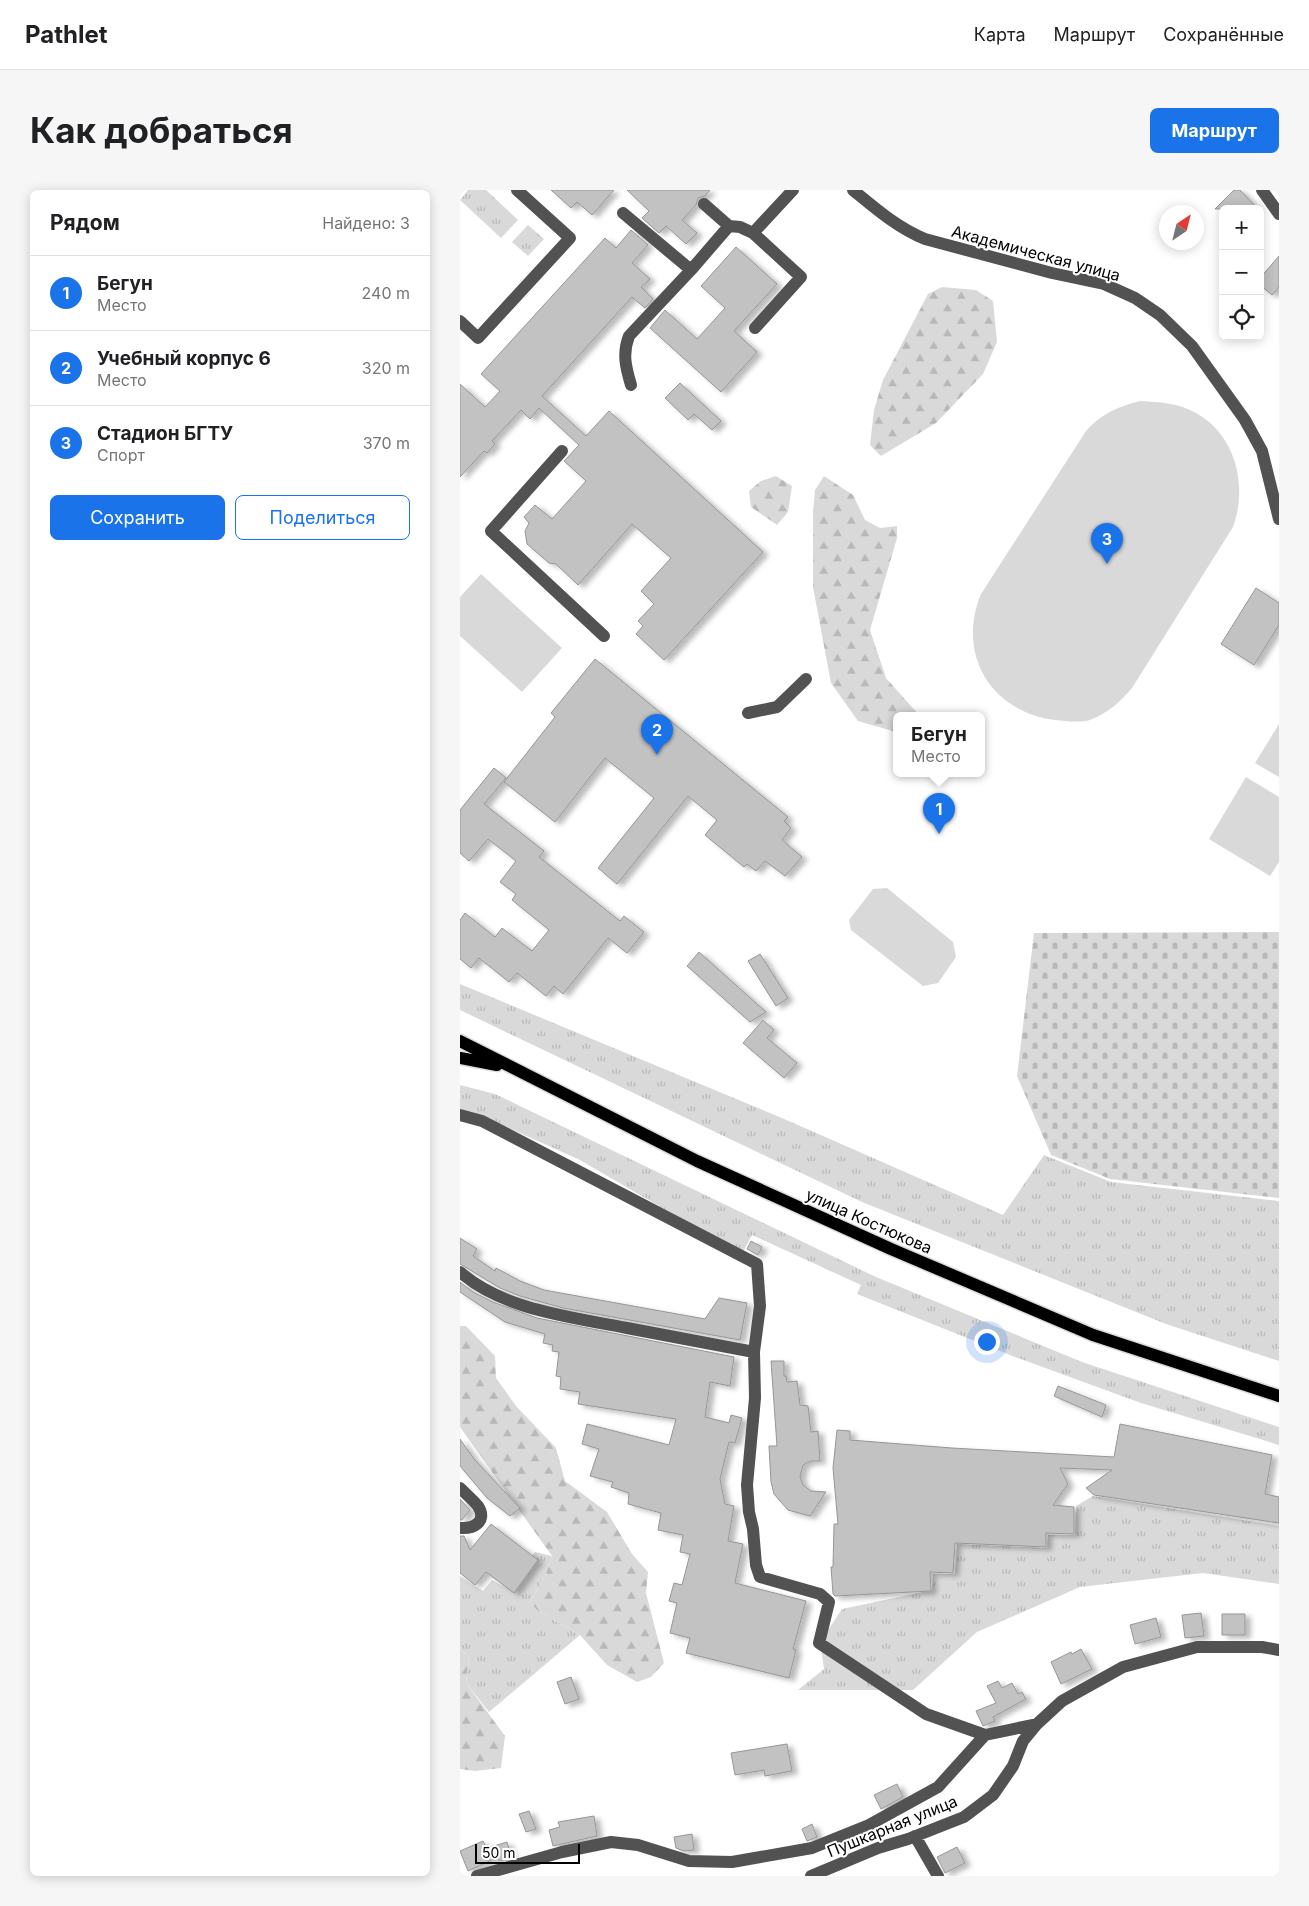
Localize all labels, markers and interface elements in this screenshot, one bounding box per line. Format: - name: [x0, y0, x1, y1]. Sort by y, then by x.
- text: Pathlet: [25, 20, 108, 49]
- text: Карта: [974, 24, 1026, 45]
- text: Маршрут: [1054, 24, 1135, 45]
- text: Сохранённые: [1163, 24, 1284, 45]
- button: Маршрут: [1150, 108, 1279, 153]
- text: Как добраться: [30, 109, 293, 151]
- north arrow: [1159, 205, 1204, 250]
- map controls: [1219, 205, 1264, 340]
- button: +: [1219, 205, 1264, 250]
- text: Рядом: [50, 210, 120, 235]
- text: Найдено: 3: [322, 213, 410, 233]
- street label: Академическая улица: [949, 221, 1123, 285]
- button: −: [1219, 250, 1264, 295]
- text: Бегун: [97, 272, 153, 295]
- text: 1: [63, 283, 69, 303]
- text: 240 m: [362, 283, 410, 303]
- text: Место: [97, 295, 147, 315]
- button: locate: [1219, 295, 1264, 340]
- text: Учебный корпус 6: [97, 347, 271, 370]
- text: 2: [61, 358, 71, 378]
- text: 320 m: [362, 358, 410, 378]
- text: Место: [97, 370, 147, 390]
- text: Стадион БГТУ: [97, 422, 233, 445]
- text: 3: [61, 433, 71, 453]
- text: 370 m: [363, 433, 410, 453]
- text: Спорт: [97, 445, 145, 465]
- button: Сохранить: [50, 495, 225, 540]
- button: Поделиться: [235, 495, 410, 540]
- pin: 3: [1091, 523, 1123, 564]
- popup: [893, 712, 985, 777]
- pin: 2: [641, 714, 673, 755]
- text: Бегун: [911, 723, 967, 746]
- text: Место: [911, 746, 961, 766]
- pin: 1: [923, 793, 955, 834]
- street label: улица Костюкова: [803, 1184, 935, 1258]
- your location: [974, 1329, 1000, 1355]
- street label: Пушкарная улица: [824, 1791, 960, 1861]
- scale bar: [475, 1841, 580, 1864]
- text: 50 m: [482, 1844, 516, 1861]

